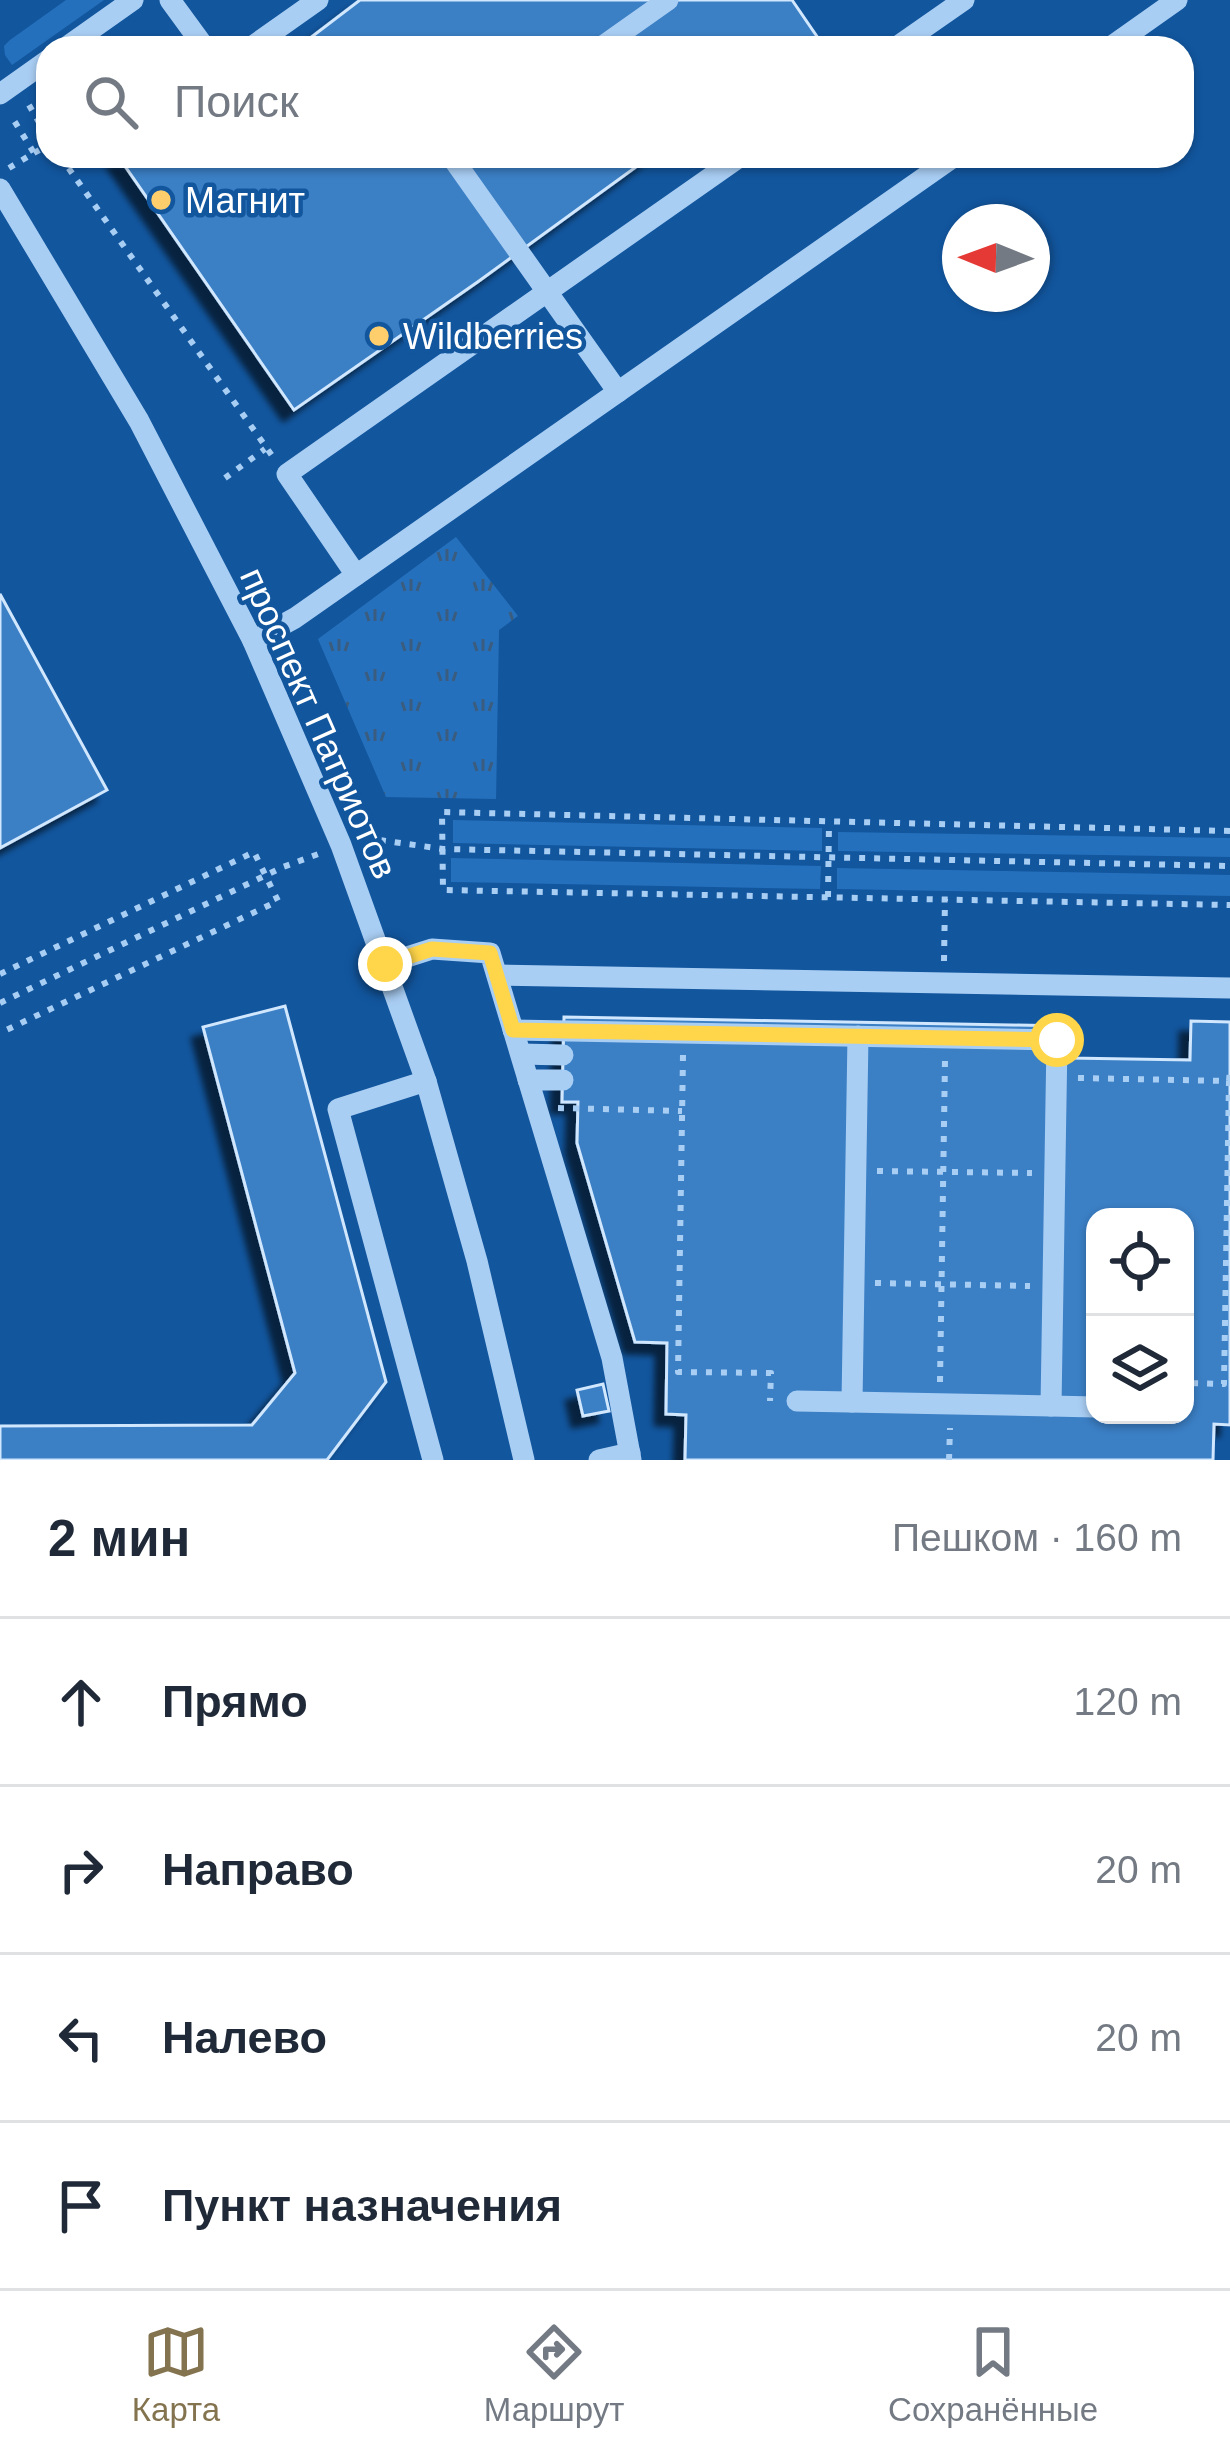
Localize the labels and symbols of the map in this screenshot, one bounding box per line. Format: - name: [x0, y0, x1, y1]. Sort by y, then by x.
- place label: Магнит: [185, 180, 305, 221]
- marker: Магнит: [148, 187, 174, 213]
- north arrow: [942, 204, 1050, 312]
- place label: Wildberries: [403, 316, 583, 357]
- marker: Wildberries: [366, 323, 392, 349]
- street label: проспект Патриотов: [232, 561, 406, 885]
- route end: [358, 937, 412, 991]
- route start: [1030, 1013, 1084, 1067]

